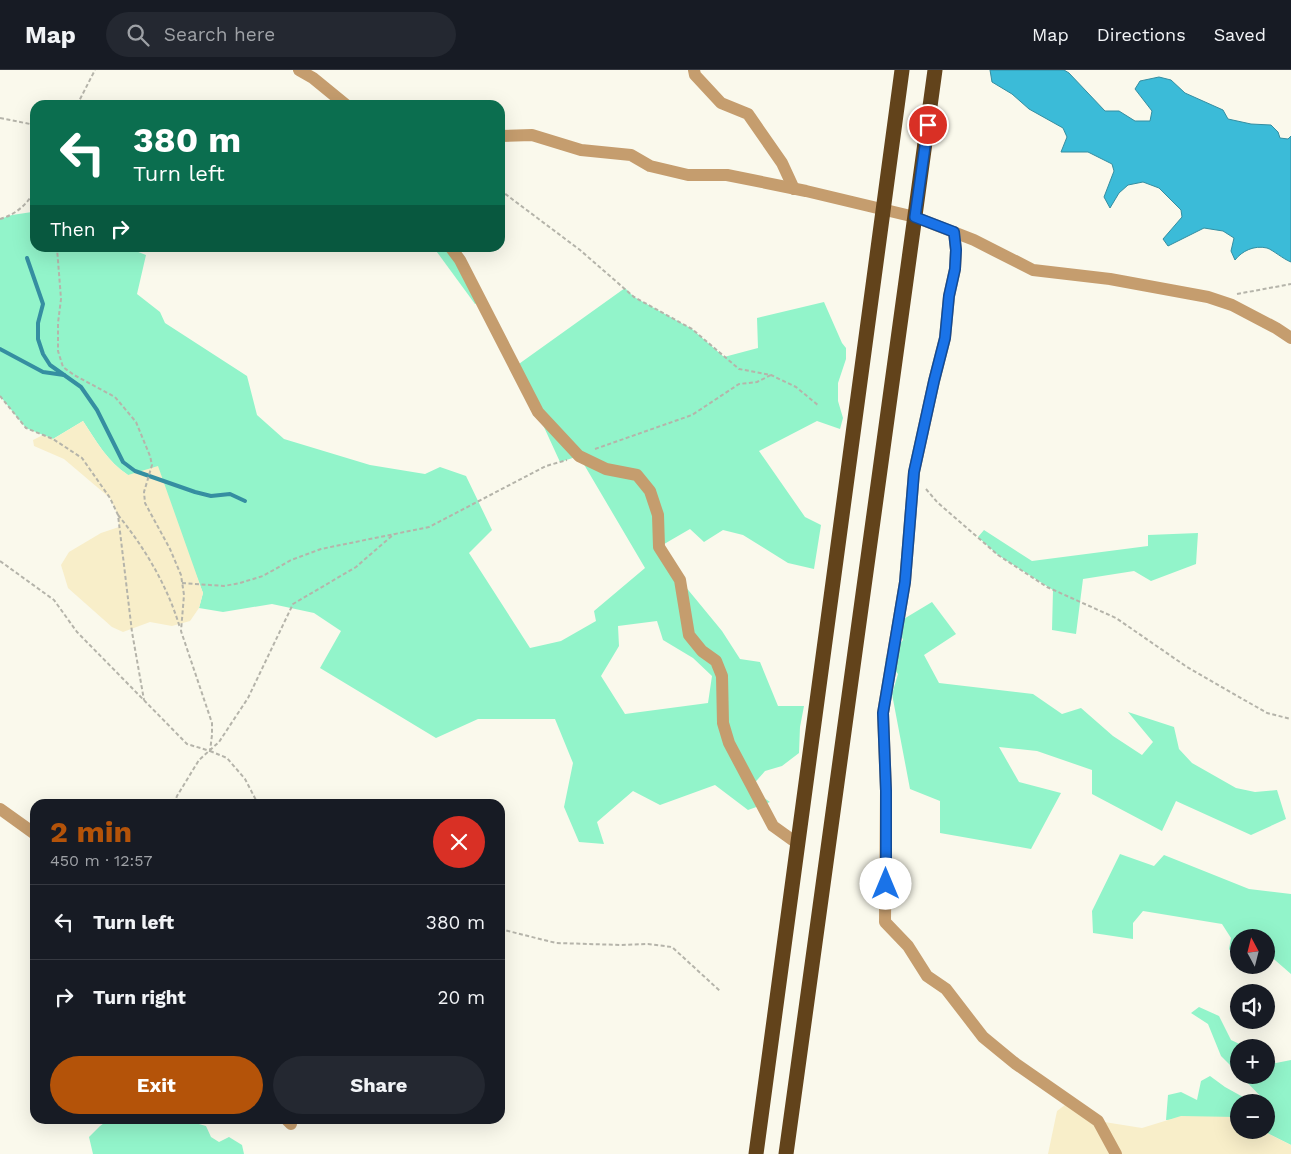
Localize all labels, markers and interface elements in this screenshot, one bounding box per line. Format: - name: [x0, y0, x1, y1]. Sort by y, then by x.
- search box: [106, 12, 456, 57]
- text: Map: [25, 21, 76, 49]
- icon: search: [124, 21, 152, 49]
- text: Search here: [164, 23, 275, 46]
- text: Map: [1032, 24, 1069, 45]
- text: Directions: [1097, 24, 1186, 45]
- text: Saved: [1214, 24, 1266, 45]
- pin: [907, 104, 949, 146]
- icon: arrive: [914, 111, 942, 139]
- text: 380 m: [133, 119, 241, 161]
- icon: left: [50, 120, 115, 185]
- text: Turn left: [133, 161, 225, 186]
- icon: right: [106, 215, 134, 243]
- text: Then: [50, 218, 96, 241]
- text: 2 min: [50, 814, 132, 849]
- button: close: [433, 816, 485, 868]
- text: 450 m · 12:57: [50, 851, 153, 870]
- position arrow: [859, 857, 911, 909]
- icon: left: [50, 908, 78, 936]
- text: Turn left: [93, 911, 174, 934]
- text: 380 m: [426, 911, 485, 934]
- north arrow: [1230, 929, 1275, 974]
- map controls: [1230, 929, 1275, 1139]
- icon: right: [50, 983, 78, 1011]
- button: sound: [1230, 984, 1275, 1029]
- text: Turn right: [93, 986, 186, 1009]
- text: 20 m: [438, 986, 485, 1009]
- button: +: [1230, 1039, 1275, 1084]
- button: Exit: [50, 1056, 263, 1114]
- button: Share: [273, 1056, 485, 1114]
- button: −: [1230, 1094, 1275, 1139]

